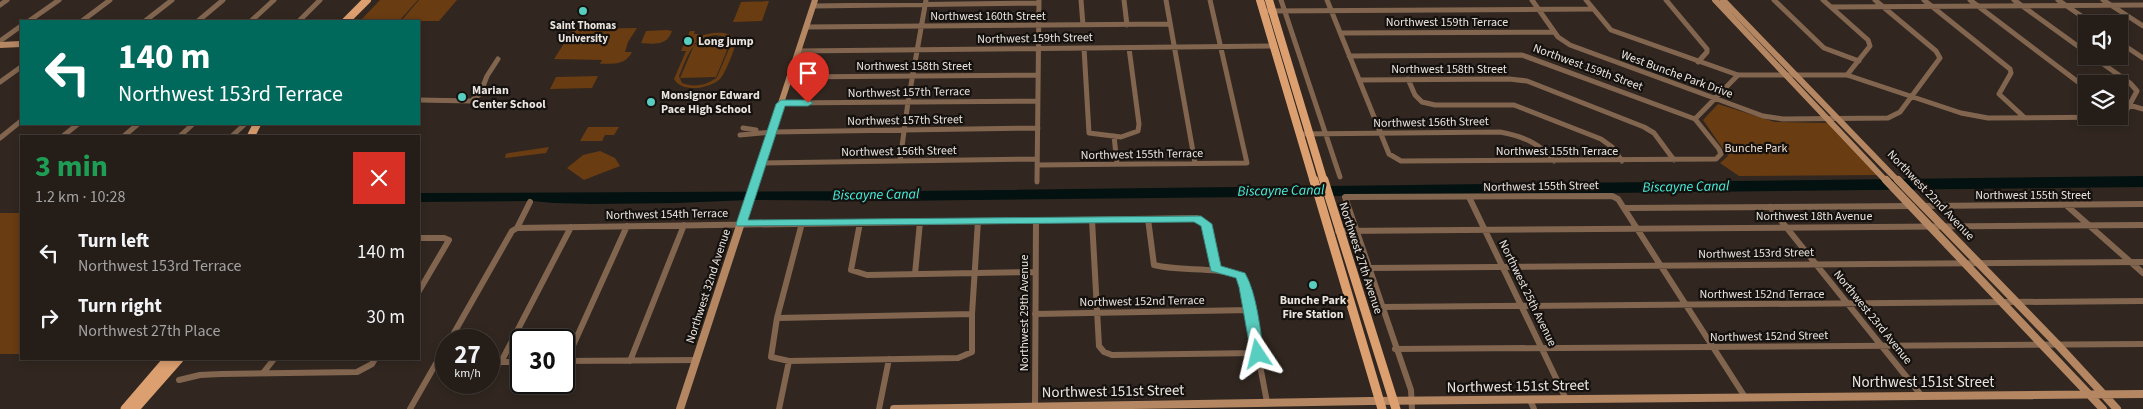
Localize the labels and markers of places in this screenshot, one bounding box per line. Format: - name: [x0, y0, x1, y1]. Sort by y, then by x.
- marker: Saint Thomas University: [577, 5, 589, 17]
- place label: Saint Thomas University: [550, 18, 616, 46]
- place label: Long jump: [698, 33, 754, 50]
- marker: Long jump: [682, 35, 694, 47]
- pin: [787, 52, 829, 103]
- place label: Marian Center School: [472, 82, 546, 113]
- place label: Monsignor Edward Pace High School: [661, 87, 760, 118]
- marker: Marian Center School: [456, 91, 468, 103]
- marker: Monsignor Edward Pace High School: [645, 96, 657, 108]
- marker: Bunche Park Fire Station: [1307, 279, 1319, 291]
- place label: Bunche Park Fire Station: [1280, 292, 1347, 323]

